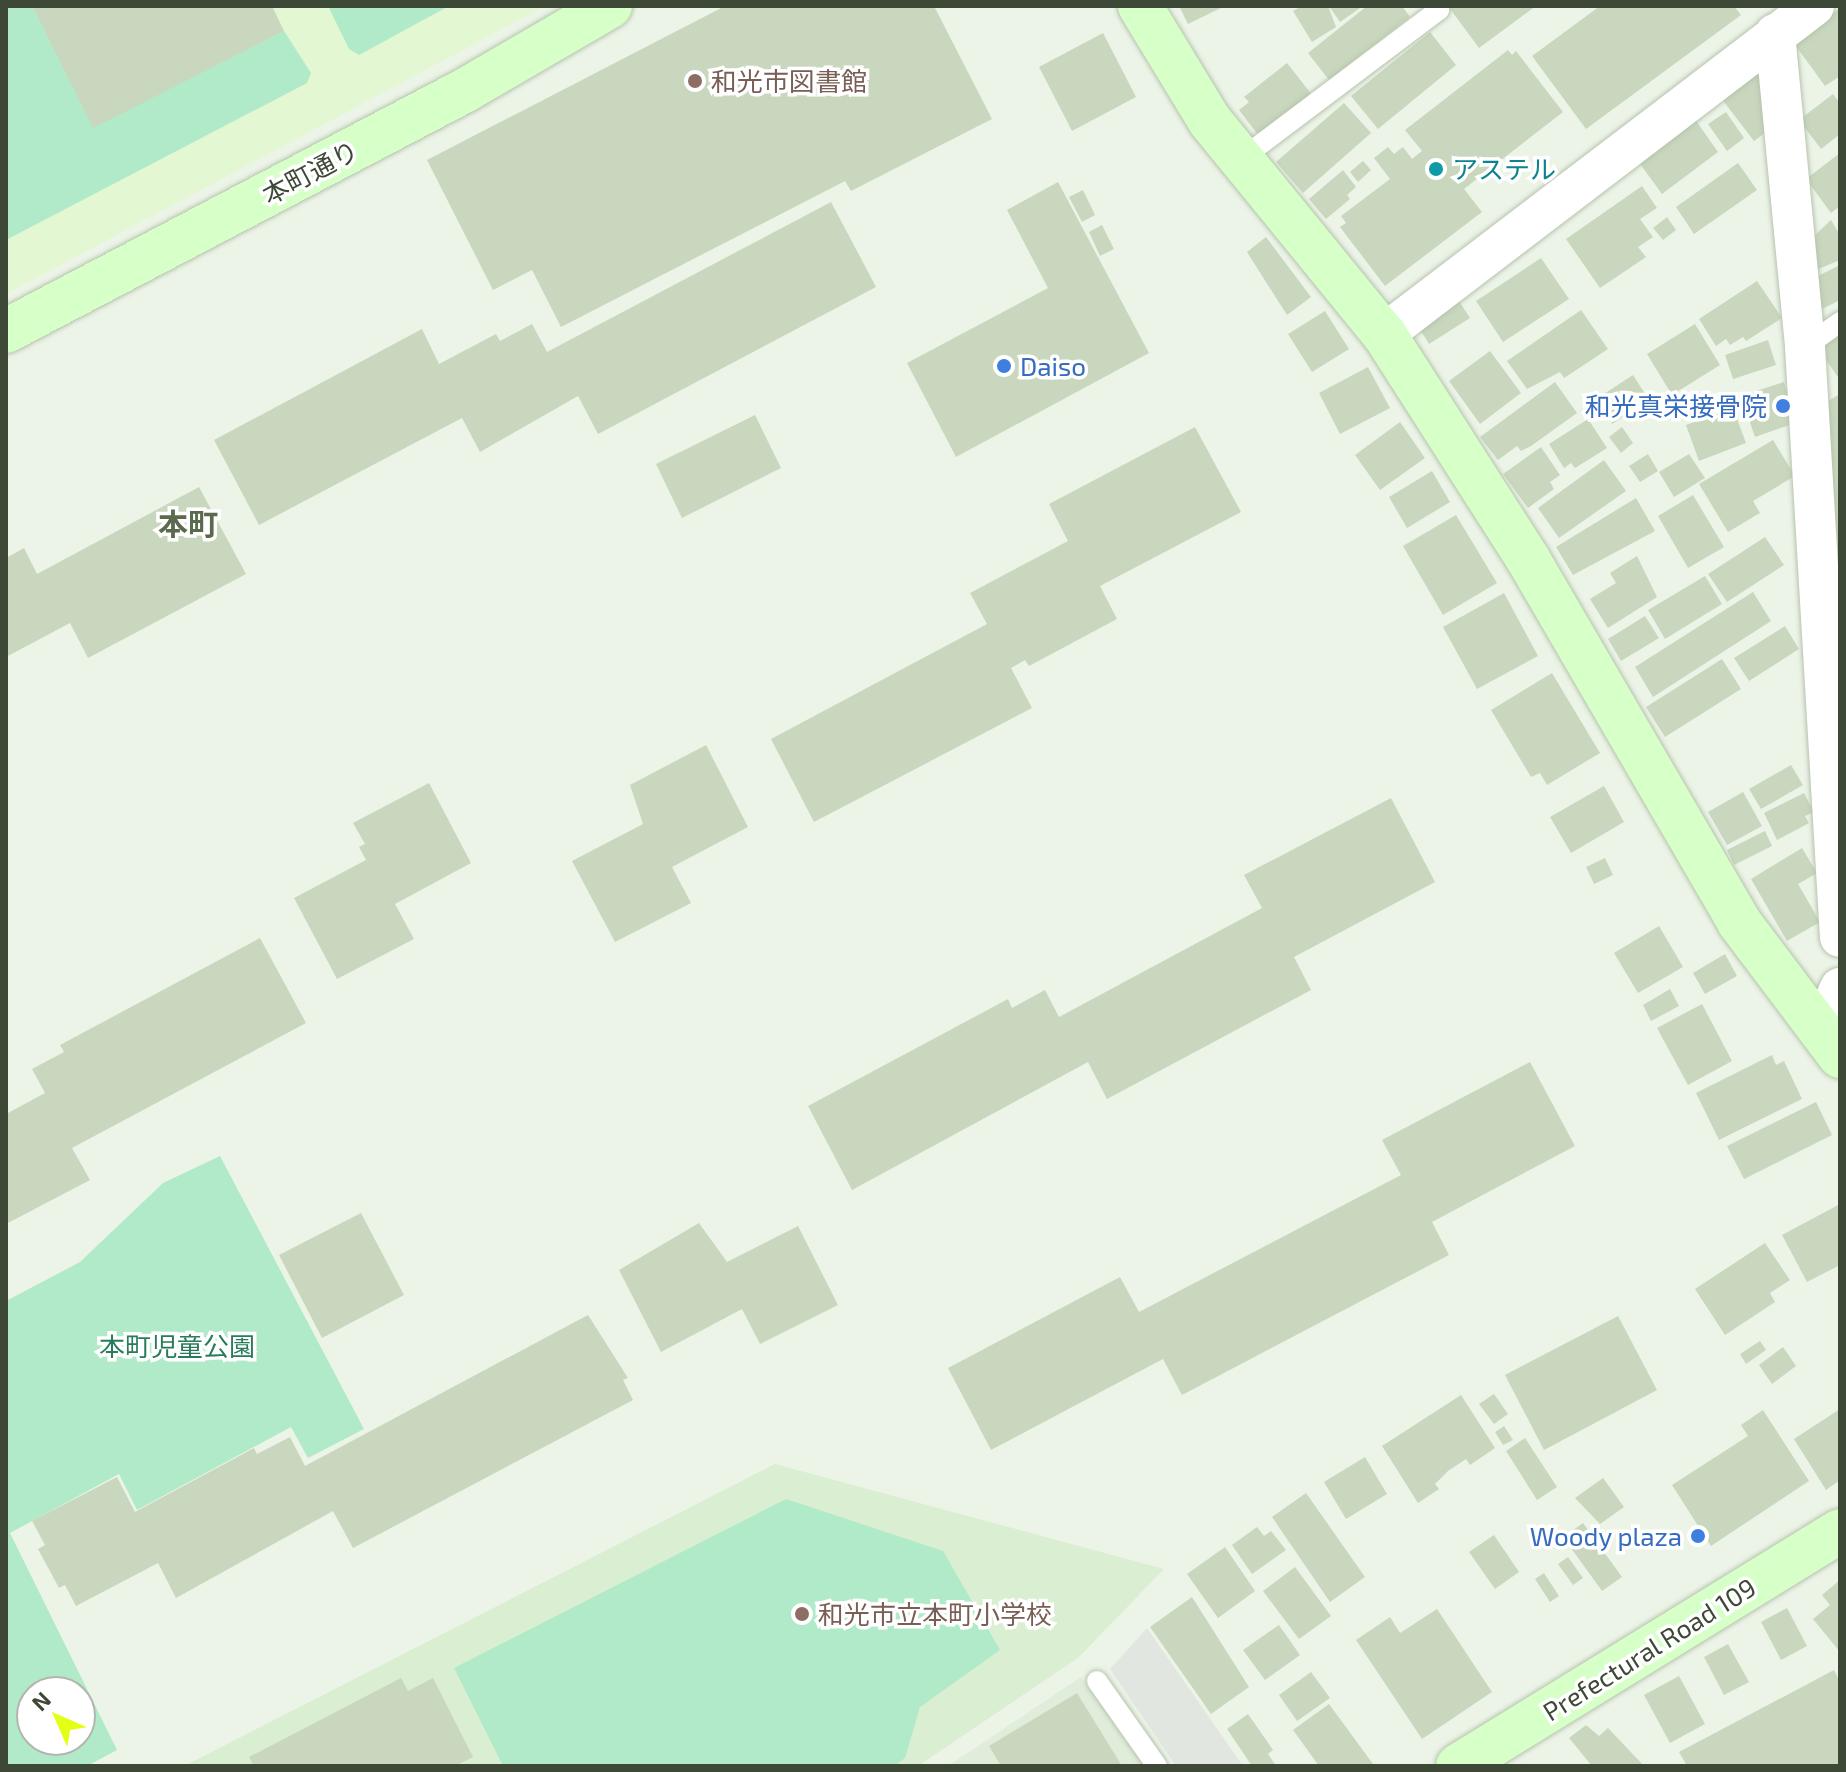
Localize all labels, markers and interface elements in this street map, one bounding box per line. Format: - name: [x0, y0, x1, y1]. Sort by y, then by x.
- place label: 和光市図書館: [711, 65, 867, 97]
- marker: 和光市図書館: [686, 72, 704, 90]
- street label: 本町通り: [257, 134, 363, 210]
- place label: アステル: [1452, 153, 1556, 185]
- marker: アステル: [1427, 160, 1445, 178]
- place label: Daiso: [1020, 350, 1086, 382]
- marker: Daiso: [995, 357, 1013, 375]
- place label: 和光真栄接骨院: [1585, 390, 1767, 422]
- marker: 和光真栄接骨院: [1774, 397, 1792, 415]
- district label: 本町: [158, 505, 218, 541]
- park label: 本町児童公園: [99, 1330, 255, 1362]
- place label: Woody plaza: [1529, 1520, 1682, 1552]
- marker: Woody plaza: [1689, 1527, 1707, 1545]
- street label: Prefectural Road 109: [1537, 1571, 1761, 1727]
- place label: 和光市立本町小学校: [818, 1598, 1052, 1630]
- marker: 和光市立本町小学校: [793, 1605, 811, 1623]
- north arrow: [16, 1676, 96, 1756]
- text: N: [26, 1686, 55, 1715]

